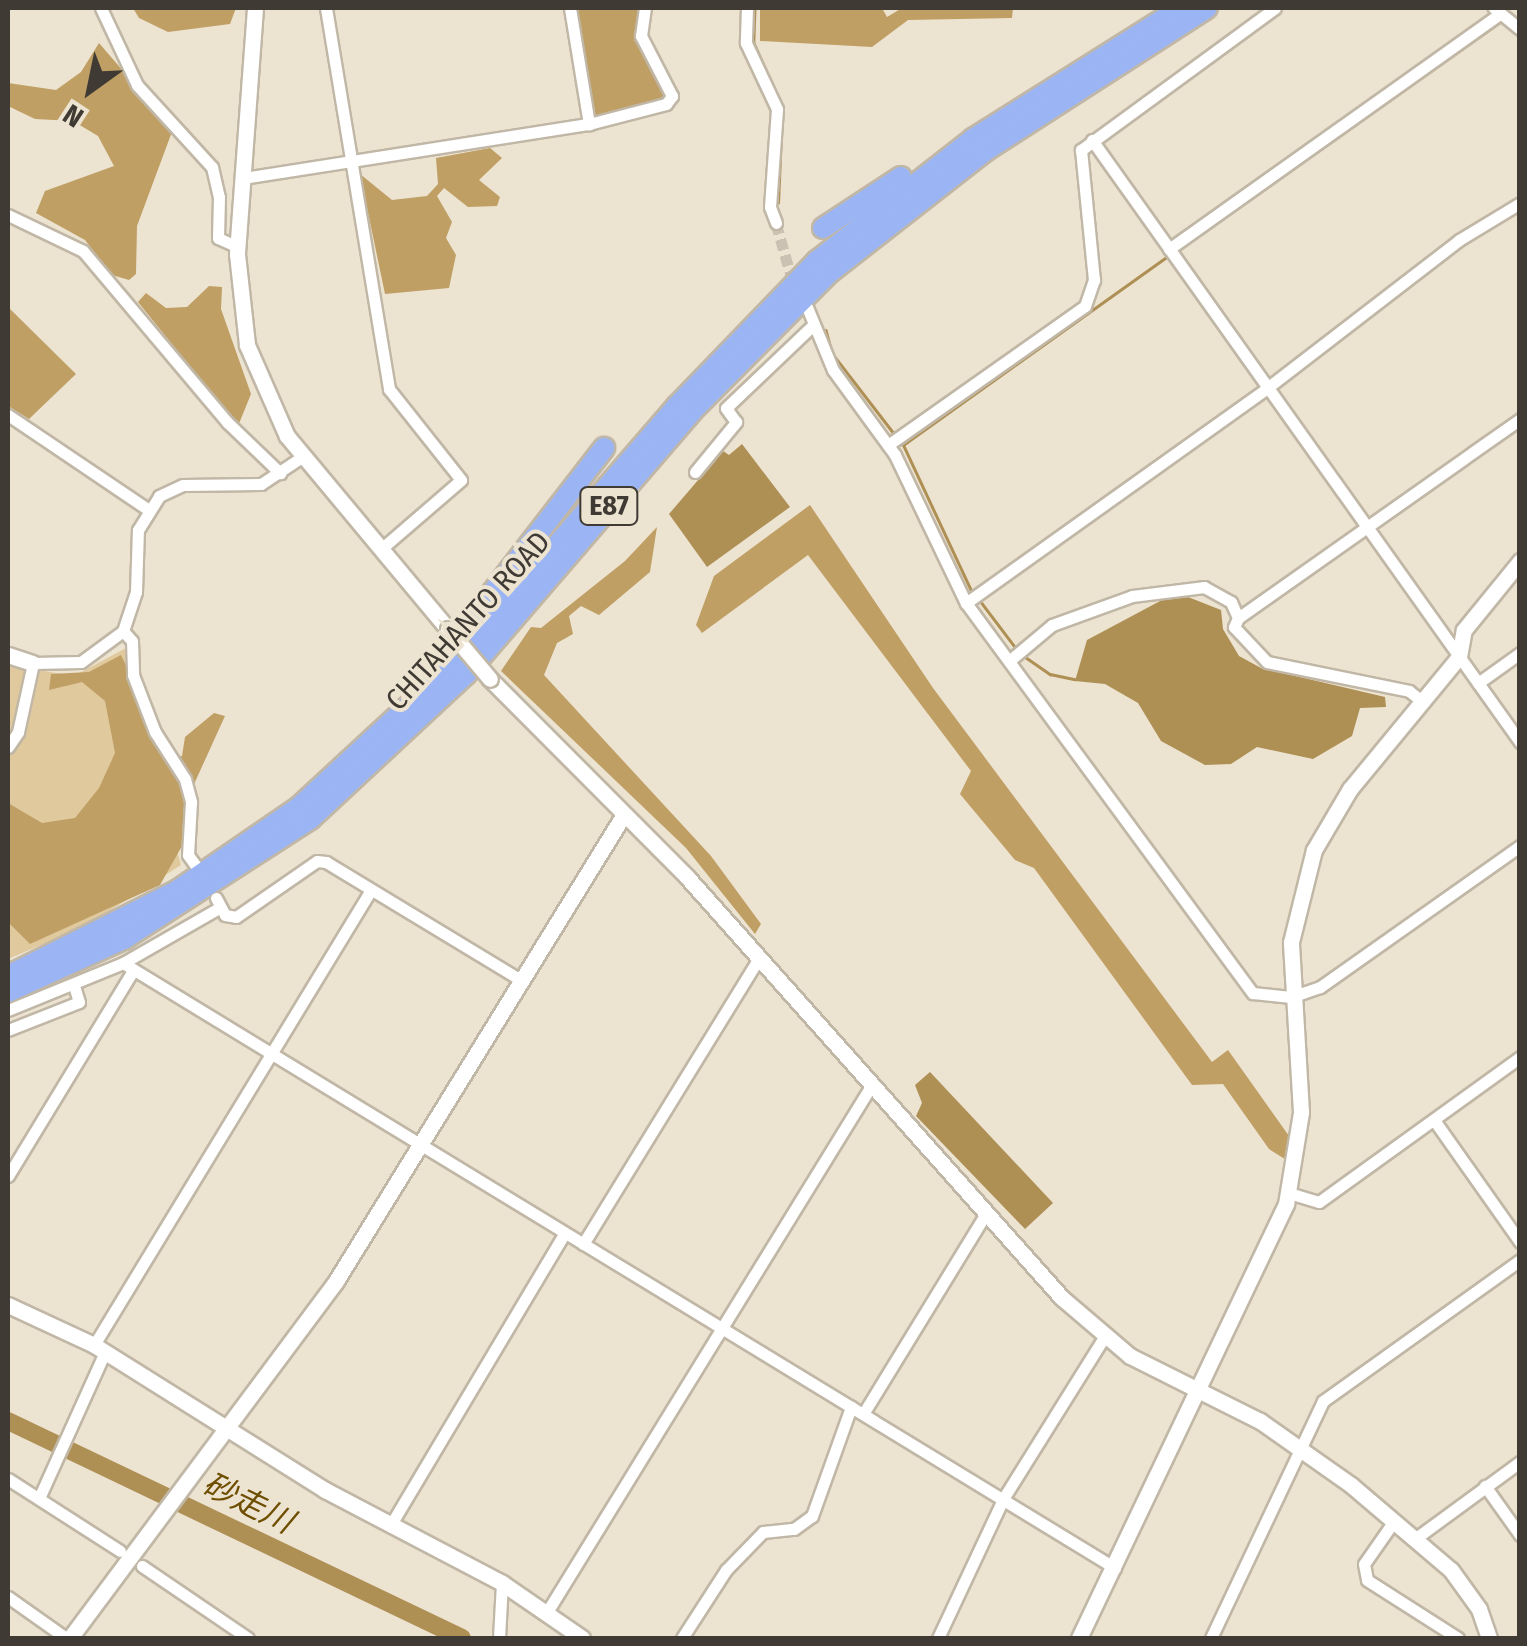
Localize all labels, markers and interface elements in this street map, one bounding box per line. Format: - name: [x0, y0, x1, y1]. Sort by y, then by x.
- north arrow: [40, 40, 140, 140]
- text: N: [57, 97, 89, 134]
- road number: E87: [579, 483, 639, 529]
- street label: CHITAHANTO ROAD: [378, 524, 558, 718]
- water label: 砂走川: [196, 1465, 300, 1541]

